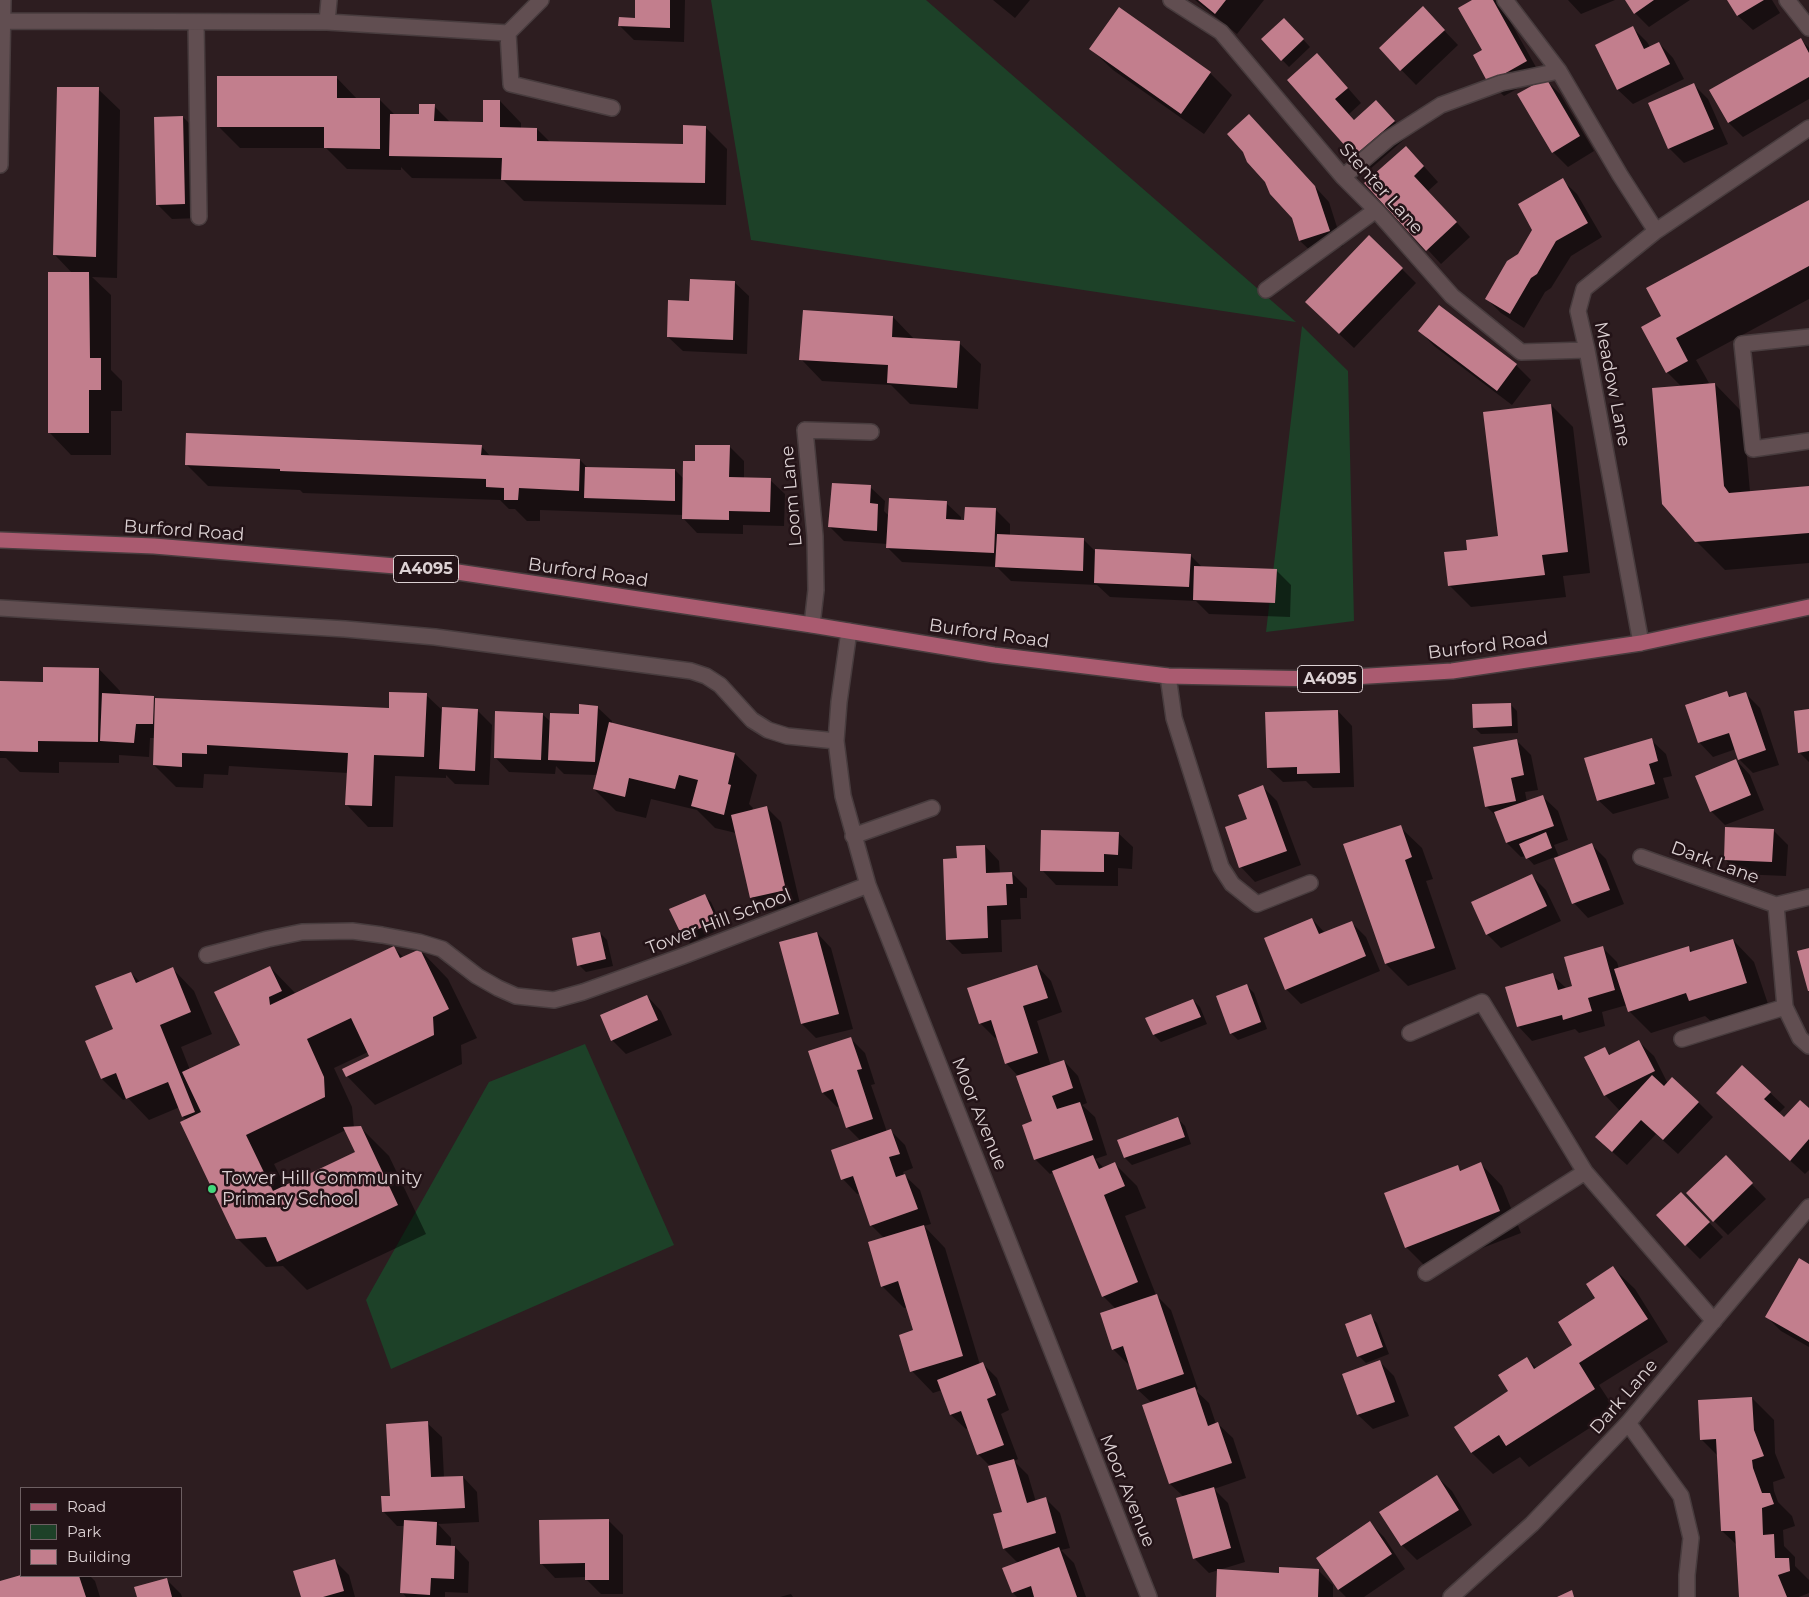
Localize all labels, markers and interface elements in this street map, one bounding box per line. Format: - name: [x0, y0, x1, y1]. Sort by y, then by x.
- street label: Stenter Lane: [1334, 139, 1428, 239]
- street label: Meadow Lane: [1589, 320, 1635, 448]
- street label: Loom Lane: [777, 445, 807, 547]
- street label: Burford Road: [123, 516, 245, 546]
- street label: Burford Road: [527, 554, 649, 592]
- road number: A4095: [394, 556, 458, 582]
- street label: Burford Road: [928, 615, 1050, 653]
- street label: Burford Road: [1427, 628, 1549, 664]
- road number: A4095: [1298, 666, 1362, 692]
- street label: Dark Lane: [1668, 837, 1762, 889]
- street label: Tower Hill School: [644, 884, 794, 960]
- street label: Moor Avenue: [947, 1054, 1011, 1174]
- place label: Tower Hill Community Primary School: [222, 1168, 422, 1210]
- marker: Tower Hill Community Primary School: [206, 1183, 218, 1195]
- street label: Dark Lane: [1586, 1355, 1662, 1439]
- street label: Moor Avenue: [1095, 1431, 1159, 1551]
- legend: [20, 1487, 182, 1577]
- text: Road: [67, 1497, 106, 1516]
- text: Park: [67, 1522, 101, 1541]
- text: Building: [67, 1547, 131, 1566]

